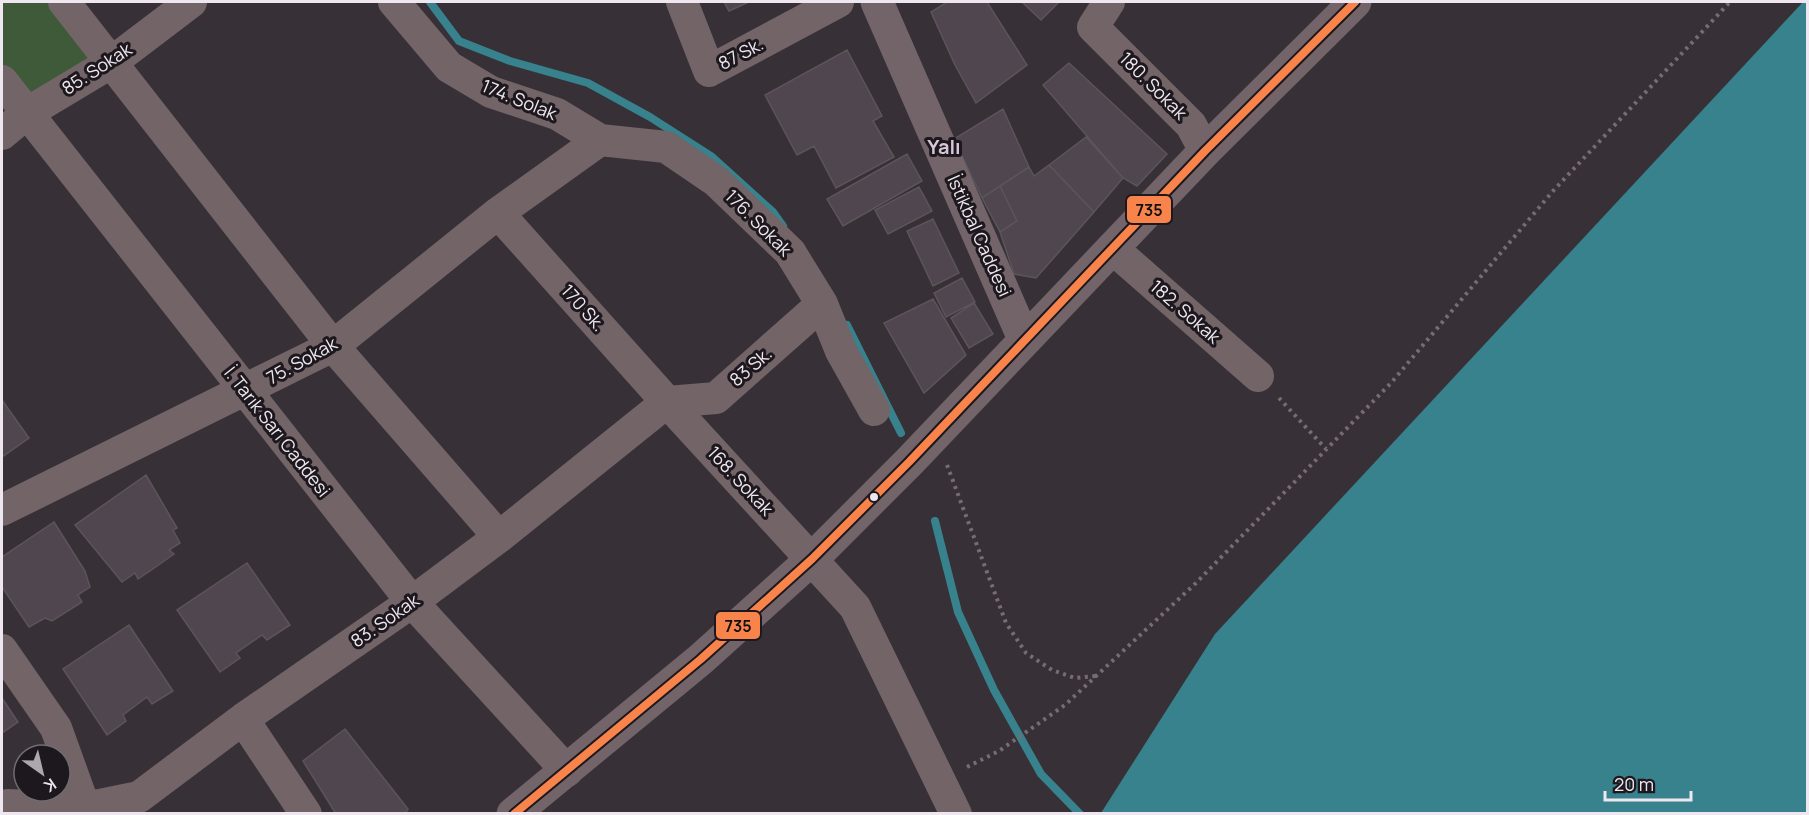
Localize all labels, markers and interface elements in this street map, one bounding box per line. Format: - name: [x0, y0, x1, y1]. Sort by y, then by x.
- street label: 87 Sk.: [714, 31, 767, 75]
- street label: 85. Sokak: [57, 36, 137, 100]
- street label: 180. Sokak: [1115, 46, 1193, 125]
- street label: 174. Solak: [478, 73, 561, 125]
- district label: Yalı: [927, 133, 961, 160]
- street label: İstikbal Caddesi: [942, 171, 1017, 300]
- street label: 176. Sokak: [720, 184, 798, 262]
- line badge: 735: [1126, 195, 1172, 224]
- text: 735: [1135, 199, 1163, 221]
- street label: 182. Sokak: [1146, 274, 1227, 349]
- street label: 170 Sk.: [556, 279, 611, 336]
- street label: 75. Sokak: [262, 330, 342, 389]
- street label: 83 Sk.: [724, 341, 777, 391]
- street label: İ. Tarık Sarı Caddesi: [219, 361, 336, 501]
- street label: 168. Sokak: [702, 441, 780, 521]
- unlabelled marker: [868, 491, 880, 503]
- street label: 83. Sokak: [346, 587, 424, 652]
- line badge: 735: [715, 611, 761, 640]
- text: 735: [724, 615, 752, 637]
- north arrow: [12, 743, 72, 803]
- scale bar: [1605, 764, 1690, 802]
- text: 20 m: [1614, 772, 1654, 796]
- text: K: [39, 773, 61, 798]

